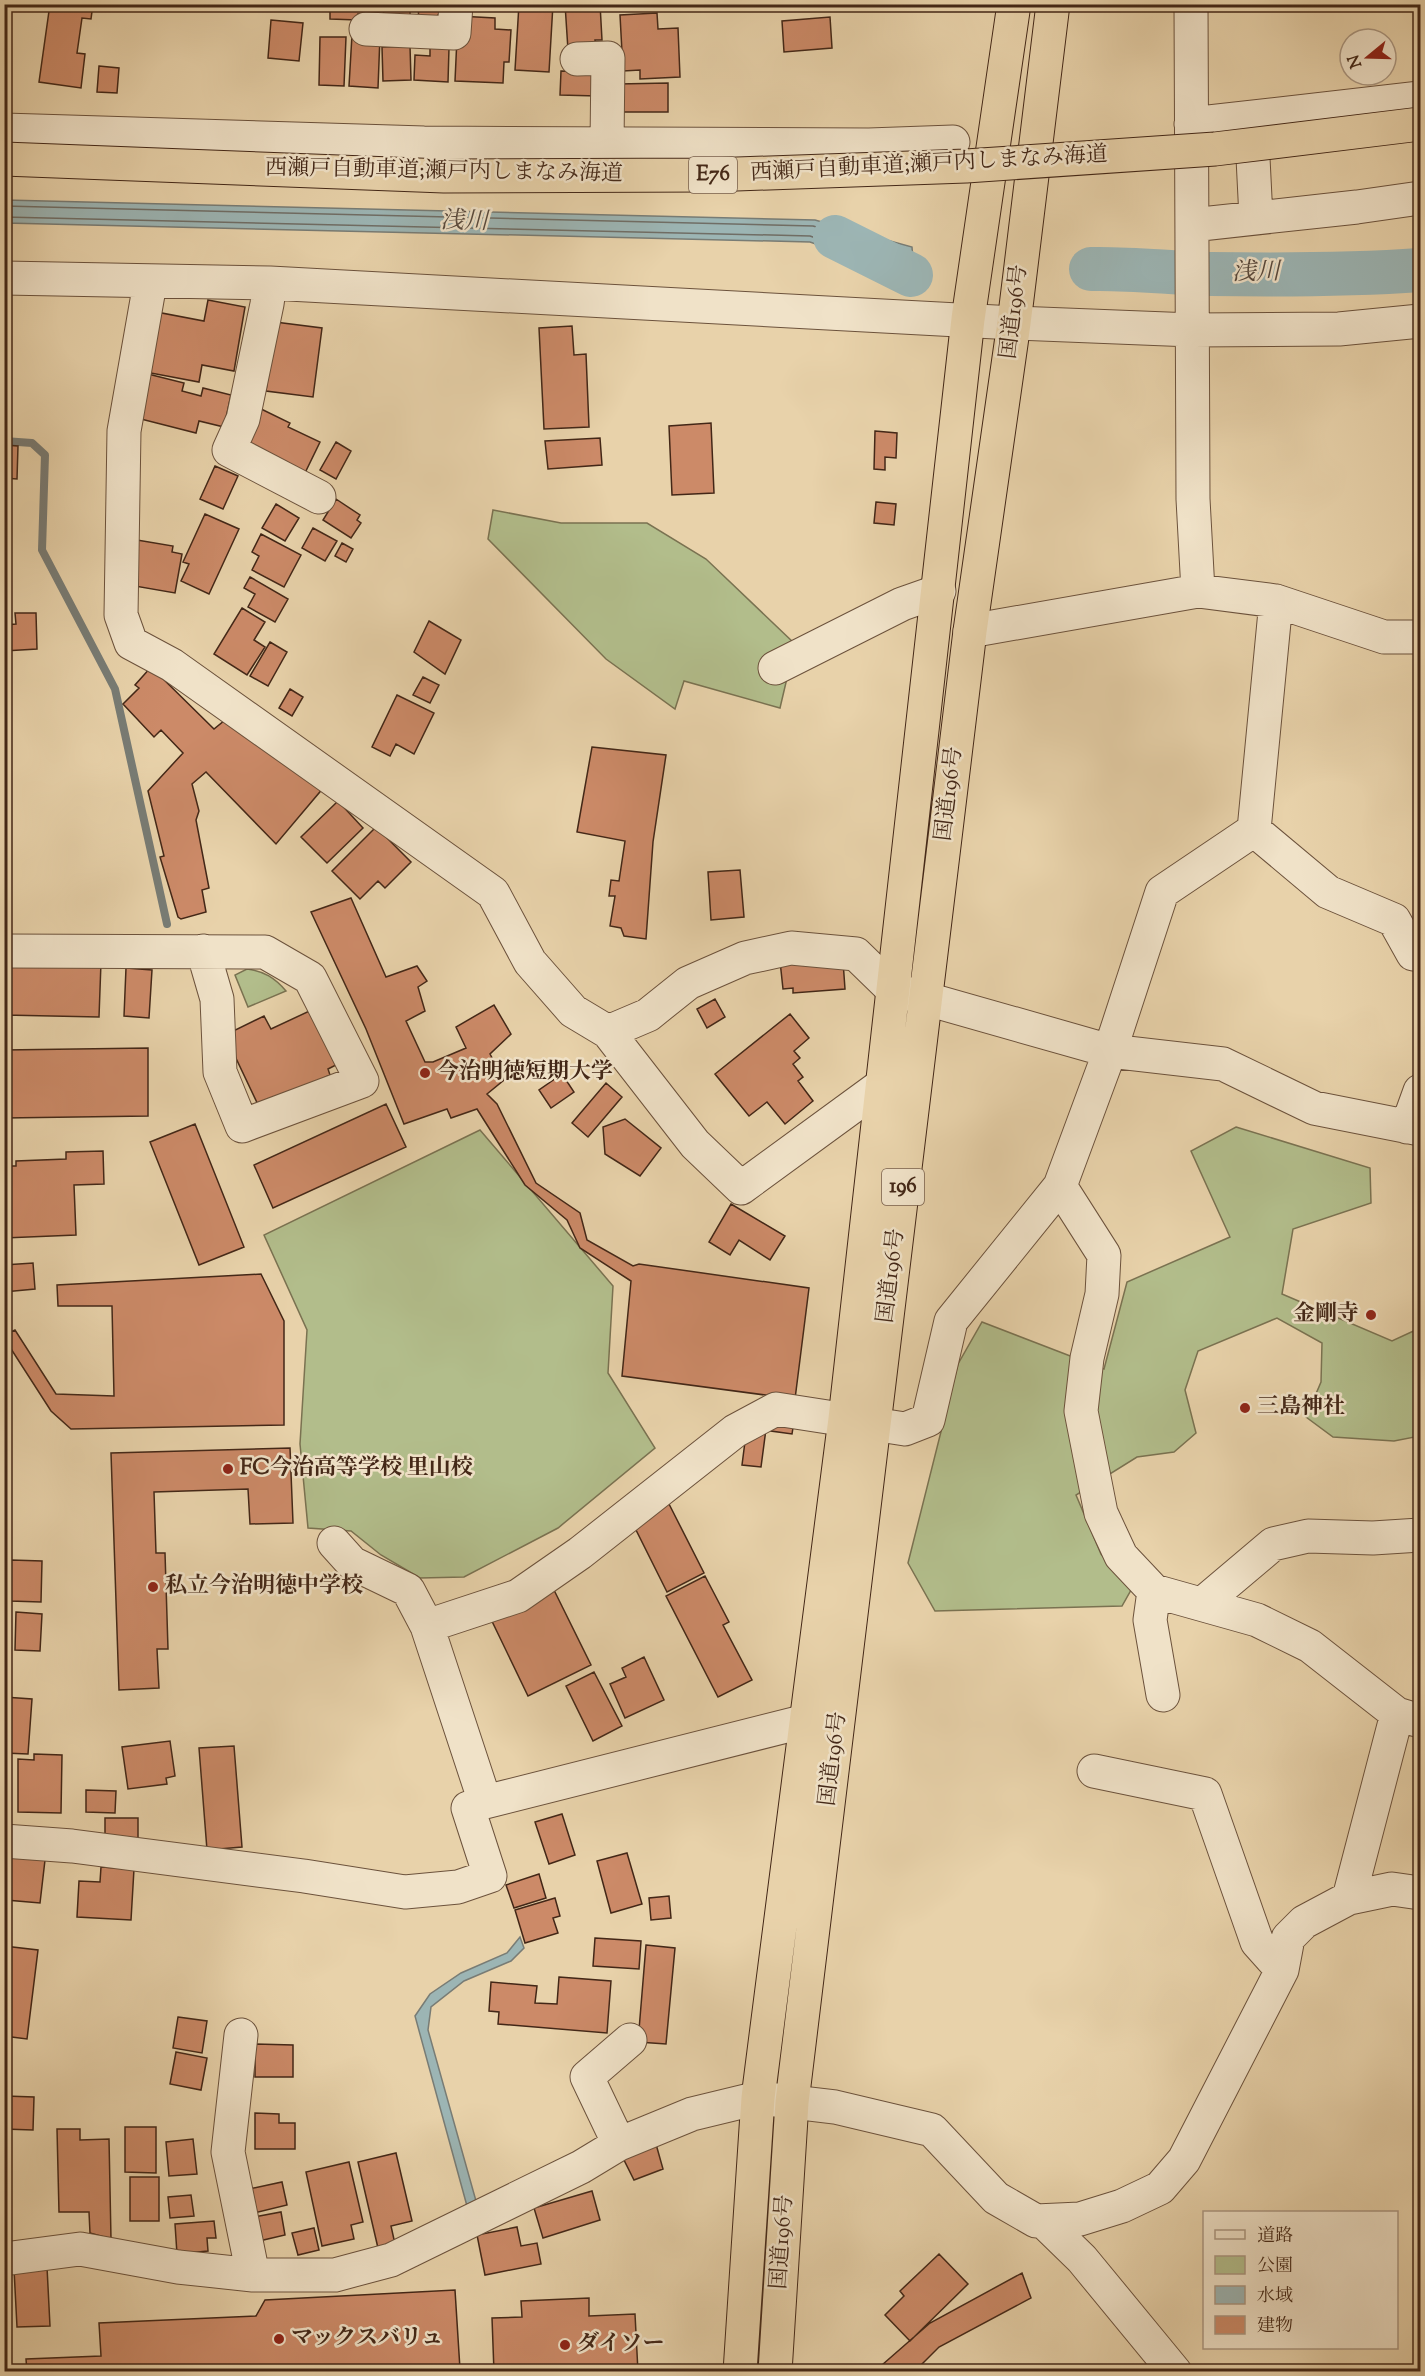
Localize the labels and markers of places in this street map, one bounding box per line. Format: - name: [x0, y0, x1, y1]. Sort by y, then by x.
- place label: 今治明徳短期大学: [437, 1057, 613, 1089]
- marker: 今治明徳短期大学: [418, 1066, 432, 1080]
- place label: 金剛寺: [1293, 1299, 1359, 1331]
- marker: 金剛寺: [1364, 1308, 1378, 1322]
- place label: 三島神社: [1257, 1392, 1345, 1424]
- marker: 三島神社: [1238, 1401, 1252, 1415]
- place label: FC今治高等学校 里山校: [240, 1453, 473, 1485]
- marker: FC今治高等学校 里山校: [221, 1462, 235, 1476]
- place label: 私立今治明徳中学校: [165, 1571, 363, 1603]
- marker: 私立今治明徳中学校: [146, 1580, 160, 1594]
- place label: マックスバリュ: [291, 2323, 443, 2355]
- place label: ダイソー: [577, 2329, 665, 2361]
- marker: マックスバリュ: [272, 2332, 286, 2346]
- marker: ダイソー: [558, 2338, 572, 2352]

